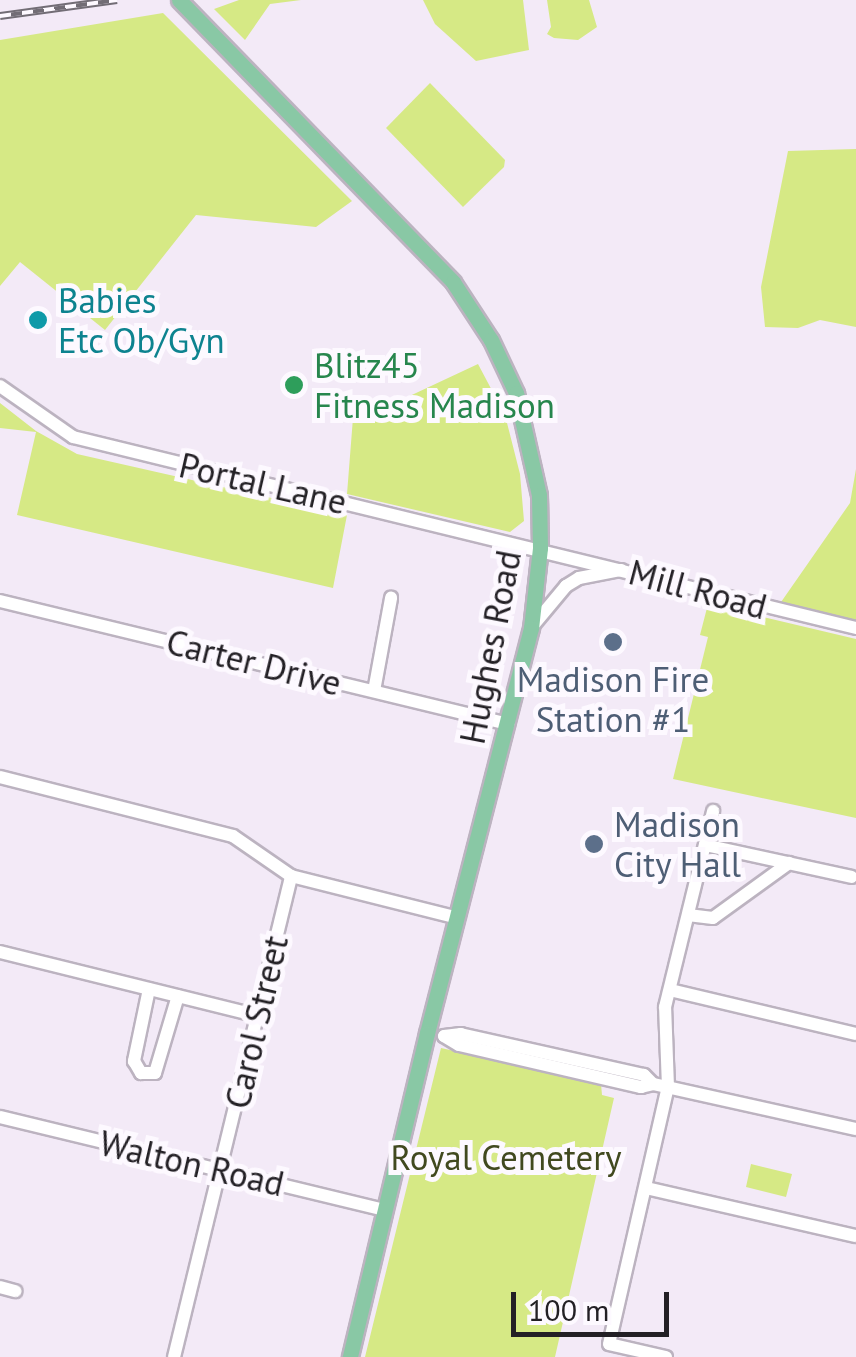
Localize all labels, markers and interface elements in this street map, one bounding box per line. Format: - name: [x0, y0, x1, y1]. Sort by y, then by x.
- place label: Babies Etc Ob/Gyn: [58, 279, 225, 361]
- marker: Babies Etc Ob/Gyn: [27, 309, 49, 331]
- place label: Blitz45 Fitness Madison: [314, 344, 555, 426]
- marker: Blitz45 Fitness Madison: [283, 374, 305, 396]
- street label: Portal Lane: [175, 443, 351, 523]
- street label: Hughes Road: [451, 547, 529, 747]
- street label: Mill Road: [624, 550, 772, 628]
- street label: Carter Drive: [162, 620, 346, 704]
- marker: Madison Fire Station #1: [602, 631, 624, 653]
- place label: Madison Fire Station #1: [517, 658, 709, 740]
- place label: Madison City Hall: [614, 803, 742, 885]
- marker: Madison City Hall: [583, 833, 605, 855]
- street label: Carol Street: [216, 931, 296, 1113]
- street label: Walton Road: [96, 1121, 288, 1205]
- park label: Royal Cemetery: [391, 1136, 621, 1178]
- scale bar: [516, 1272, 674, 1334]
- text: 100 m: [528, 1290, 609, 1329]

